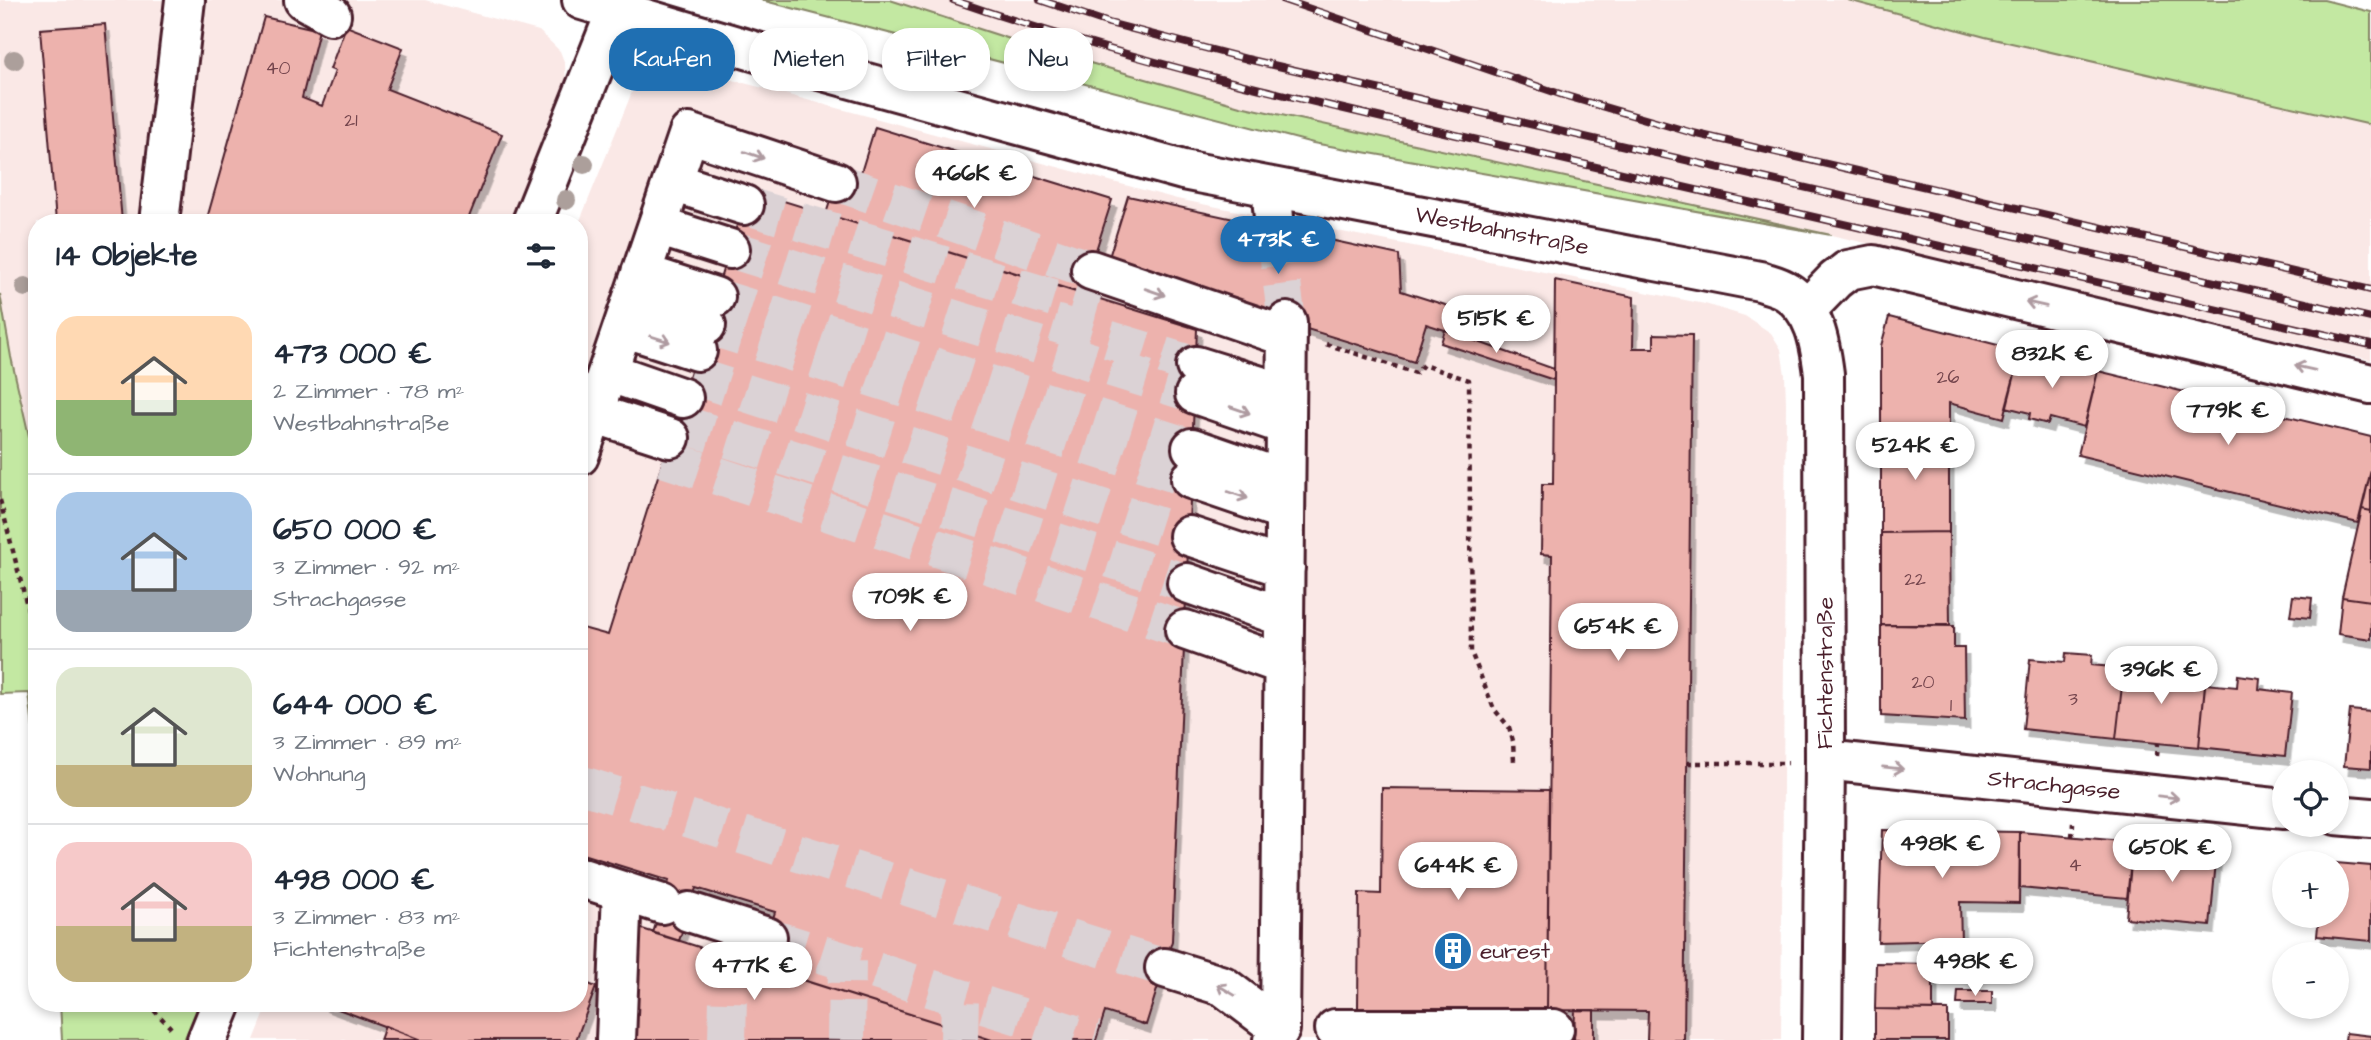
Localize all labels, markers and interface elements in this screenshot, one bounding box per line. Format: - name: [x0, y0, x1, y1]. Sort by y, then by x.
- chip: Kaufen: [609, 28, 735, 91]
- chip: Mieten: [749, 28, 868, 91]
- chip: Filter: [882, 28, 990, 91]
- chip: Neu: [1004, 28, 1093, 91]
- house number: 40: [266, 55, 290, 82]
- house number: 21: [344, 107, 358, 134]
- one-way arrow: [742, 150, 764, 162]
- pin: 466K €: [917, 150, 1031, 210]
- text: 466K €: [931, 157, 1017, 189]
- street label: Westbahnstraße: [1412, 198, 1592, 264]
- pin: 473K €: [1221, 216, 1335, 276]
- text: 473K €: [1237, 223, 1319, 255]
- text: 14 Objekte: [56, 235, 198, 277]
- icon: filters: [522, 237, 560, 275]
- one-way arrow: [1144, 287, 1166, 299]
- pin: 515K €: [1439, 296, 1553, 355]
- one-way arrow: [2025, 297, 2048, 310]
- text: 515K €: [1458, 302, 1534, 334]
- pin: 832K €: [1995, 330, 2109, 390]
- text: 473 000 €: [273, 333, 432, 375]
- one-way arrow: [649, 334, 671, 346]
- text: 832K €: [2011, 337, 2093, 369]
- icon: home: [112, 344, 196, 428]
- one-way arrow: [2294, 361, 2317, 374]
- house number: 26: [1937, 364, 1959, 391]
- text: 2 Zimmer · 78 m²: [273, 375, 464, 407]
- pin: 779K €: [2171, 388, 2285, 447]
- text: 779K €: [2187, 394, 2269, 426]
- one-way arrow: [1229, 405, 1251, 417]
- text: Westbahnstraße: [273, 407, 449, 439]
- pin: 524K €: [1858, 422, 1972, 482]
- text: 524K €: [1872, 429, 1958, 461]
- one-way arrow: [1227, 489, 1249, 502]
- text: 650 000 €: [273, 509, 437, 551]
- icon: home: [112, 520, 196, 604]
- text: 3 Zimmer · 92 m²: [273, 551, 460, 583]
- house number: 22: [1904, 566, 1926, 593]
- pin: 709K €: [853, 574, 967, 633]
- text: 709K €: [868, 580, 952, 612]
- text: Strachgasse: [273, 583, 407, 615]
- street label: Fichtenstraße: [1809, 597, 1841, 749]
- pin: 654K €: [1561, 604, 1675, 663]
- text: 654K €: [1574, 610, 1662, 642]
- pin: 396K €: [2104, 646, 2218, 706]
- text: 396K €: [2121, 653, 2201, 685]
- house number: 20: [1912, 669, 1934, 696]
- text: 644 000 €: [273, 684, 437, 726]
- house number: 3: [2068, 686, 2078, 713]
- house number: 1: [1950, 692, 1953, 719]
- icon: home: [112, 695, 196, 779]
- text: 3 Zimmer · 89 m²: [273, 726, 462, 758]
- text: Wohnung: [273, 758, 366, 790]
- map controls: [2272, 760, 2349, 1019]
- button: locate: [2272, 760, 2349, 837]
- one-way arrow: [1881, 761, 1904, 774]
- street label: Strachgasse: [1986, 762, 2122, 809]
- one-way arrow: [2156, 791, 2179, 804]
- pin: 498K €: [1885, 820, 1999, 880]
- pin: 650K €: [2115, 824, 2229, 884]
- text: 498K €: [1899, 827, 1985, 859]
- text: 650K €: [2129, 831, 2215, 863]
- pin: 644K €: [1401, 842, 1515, 902]
- text: 644K €: [1414, 849, 1502, 881]
- button: +: [2272, 851, 2349, 928]
- house number: 4: [2069, 852, 2082, 879]
- text: 498 000 €: [273, 859, 435, 901]
- icon: home: [112, 870, 196, 954]
- text: 3 Zimmer · 83 m²: [273, 901, 460, 933]
- building icon: eurest: [1432, 930, 1474, 972]
- text: Fichtenstraße: [273, 933, 426, 965]
- place label: eurest: [1480, 935, 1551, 967]
- pin: 498K €: [1918, 939, 2032, 998]
- pin: 477K €: [697, 942, 811, 1002]
- button: −: [2272, 942, 2349, 1019]
- text: 498K €: [1932, 945, 2018, 977]
- text: 477K €: [711, 949, 797, 981]
- one-way arrow: [1217, 983, 1237, 997]

